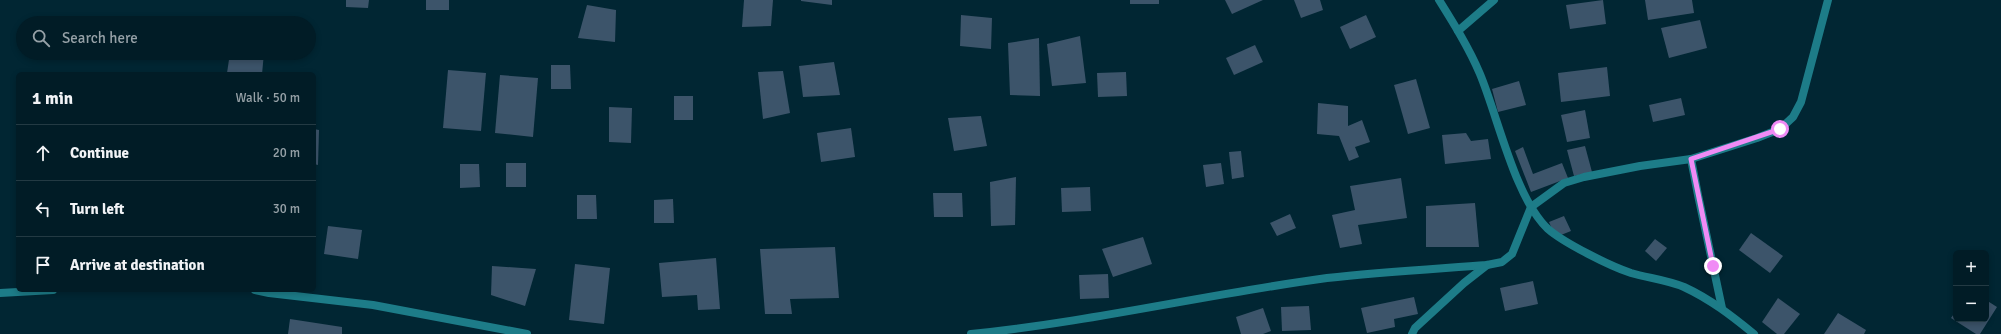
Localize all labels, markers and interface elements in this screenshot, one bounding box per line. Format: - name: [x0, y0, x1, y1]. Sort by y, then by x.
- search box: [16, 16, 316, 60]
- icon: search: [30, 27, 52, 49]
- text: Search here: [62, 29, 138, 47]
- text: 1 min: [32, 88, 73, 109]
- text: Walk · 50 m: [236, 90, 300, 106]
- route start: [1771, 120, 1789, 138]
- icon: ahead: [32, 142, 54, 164]
- text: Continue: [70, 144, 129, 162]
- text: 20 m: [273, 145, 300, 161]
- icon: left: [32, 198, 54, 220]
- text: Turn left: [70, 200, 124, 218]
- text: 30 m: [273, 201, 300, 217]
- map controls: [1953, 250, 1989, 322]
- button: +: [1953, 250, 1989, 286]
- icon: arrive: [32, 254, 54, 276]
- text: Arrive at destination: [70, 256, 205, 274]
- route end: [1704, 257, 1722, 275]
- button: −: [1953, 286, 1989, 322]

